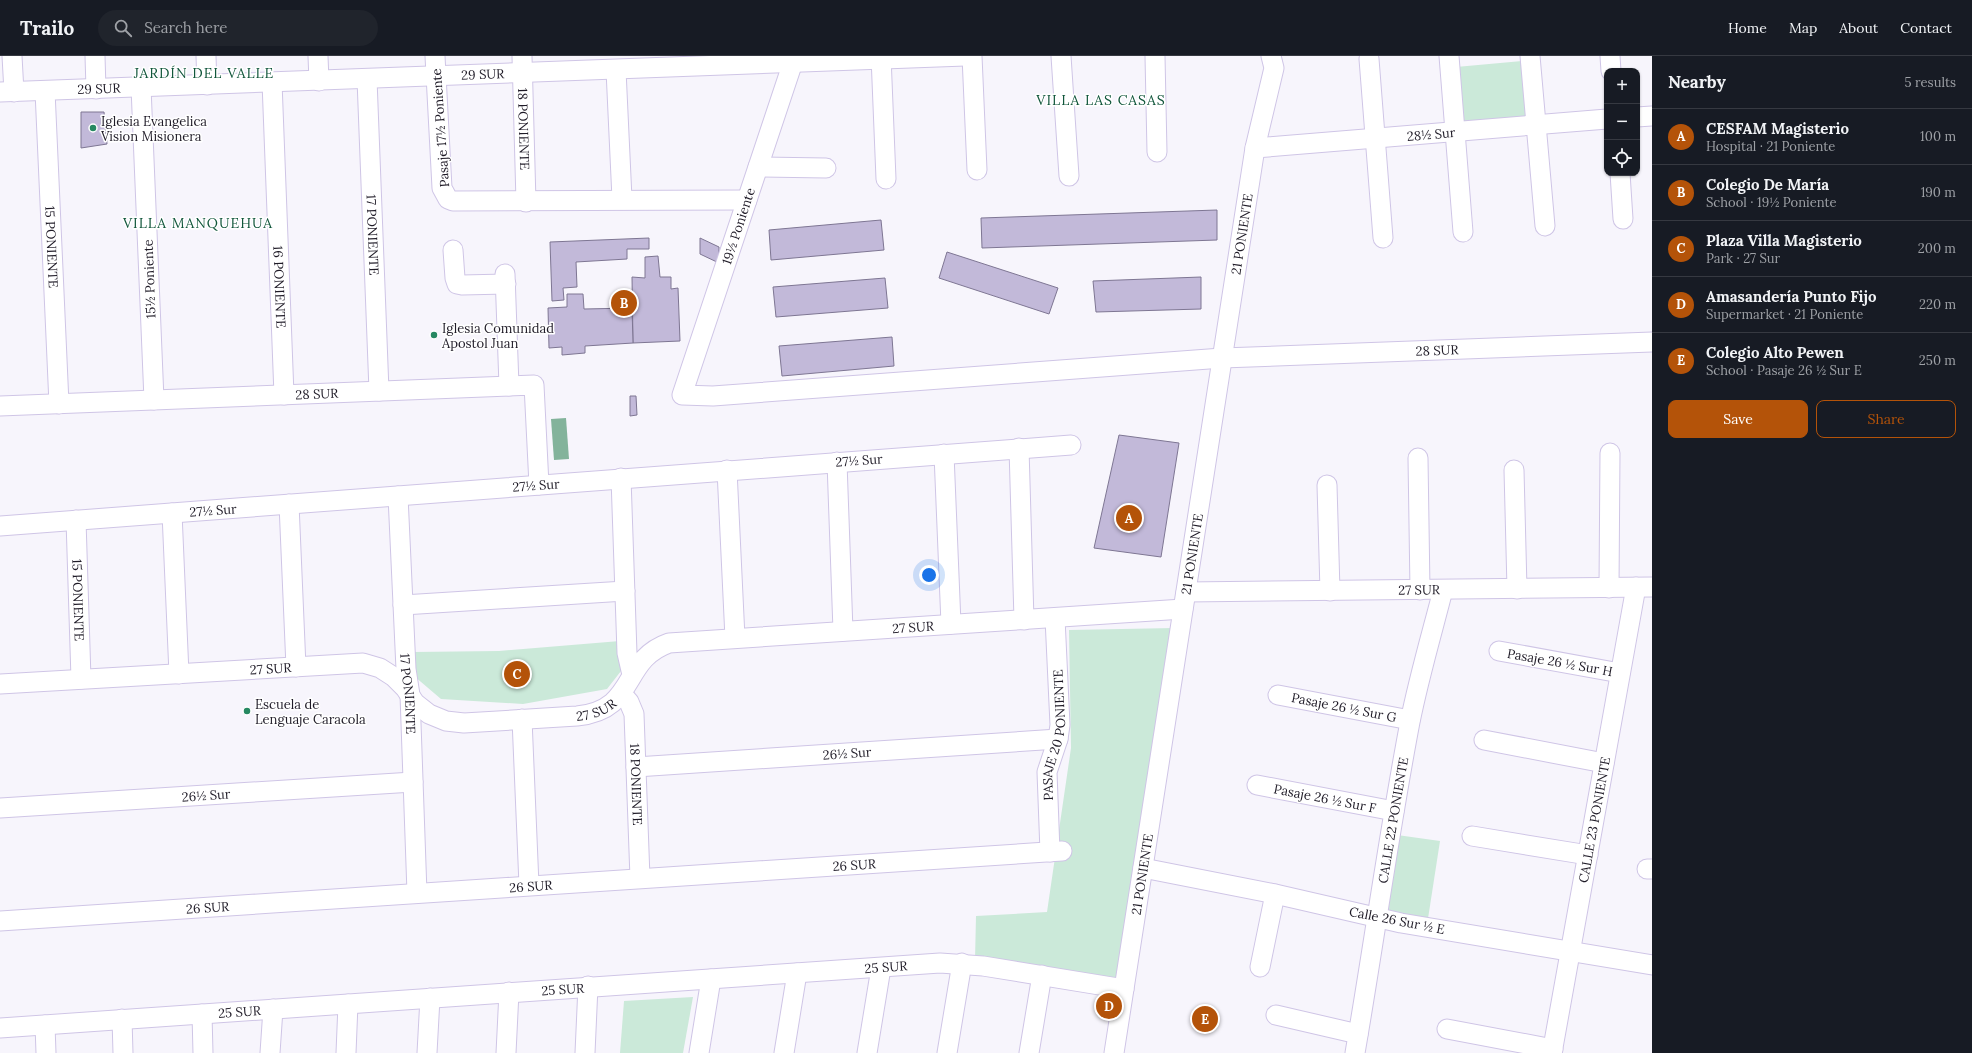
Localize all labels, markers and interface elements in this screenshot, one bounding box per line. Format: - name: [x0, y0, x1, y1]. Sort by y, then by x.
- search box: [98, 10, 378, 46]
- text: Trailo: [20, 16, 74, 40]
- icon: search: [112, 17, 134, 39]
- text: Search here: [144, 18, 227, 37]
- text: Home: [1728, 19, 1767, 37]
- text: Map: [1789, 19, 1817, 37]
- text: About: [1839, 19, 1878, 37]
- text: Contact: [1900, 19, 1952, 37]
- district label: JARDÍN DEL VALLE: [133, 64, 274, 82]
- street label: 29 SUR: [461, 65, 505, 84]
- street label: Pasaje 17½ Poniente: [428, 68, 453, 188]
- map controls: [1604, 68, 1640, 176]
- button: +: [1604, 68, 1640, 104]
- text: Nearby: [1668, 71, 1726, 93]
- text: 5 results: [1905, 74, 1956, 91]
- street label: 29 SUR: [77, 79, 122, 98]
- street label: 18 PONIENTE: [514, 88, 533, 170]
- district label: VILLA LAS CASAS: [1035, 91, 1166, 109]
- button: −: [1604, 104, 1640, 140]
- place label: Iglesia Evangelica Vision Misionera: [100, 113, 207, 145]
- text: CESFAM Magisterio: [1706, 119, 1849, 138]
- marker: Iglesia Evangelica Vision Misionera: [88, 123, 98, 133]
- street label: 28½ Sur: [1406, 124, 1456, 145]
- text: A: [1677, 128, 1685, 145]
- text: 100 m: [1920, 128, 1956, 145]
- text: Hospital · 21 Poniente: [1706, 138, 1835, 155]
- button: locate: [1604, 140, 1640, 176]
- text: Colegio De María: [1706, 175, 1829, 194]
- text: B: [1677, 184, 1685, 201]
- text: 190 m: [1921, 184, 1956, 201]
- street label: 19½ Poniente: [718, 186, 759, 267]
- street label: 21 PONIENTE: [1227, 192, 1257, 276]
- street label: 17 PONIENTE: [362, 194, 383, 276]
- text: School · 19½ Poniente: [1706, 194, 1837, 211]
- street label: 15 PONIENTE: [41, 206, 62, 288]
- district label: VILLA MANQUEHUA: [122, 214, 273, 232]
- text: Plaza Villa Magisterio: [1706, 231, 1862, 250]
- street label: 15½ Poniente: [140, 239, 159, 319]
- text: C: [1677, 240, 1685, 257]
- text: 200 m: [1918, 240, 1956, 257]
- street label: 16 PONIENTE: [269, 245, 289, 328]
- text: Park · 27 Sur: [1706, 250, 1780, 267]
- text: Amasandería Punto Fijo: [1706, 287, 1877, 306]
- pin: B: [611, 288, 637, 318]
- text: D: [1676, 296, 1686, 313]
- text: 220 m: [1919, 296, 1956, 313]
- text: Supermarket · 21 Poniente: [1706, 306, 1863, 323]
- place label: Iglesia Comunidad Apostol Juan: [441, 320, 554, 352]
- marker: Iglesia Comunidad Apostol Juan: [429, 330, 439, 340]
- street label: 28 SUR: [1415, 341, 1460, 360]
- text: Colegio Alto Pewen: [1706, 343, 1844, 362]
- text: E: [1677, 352, 1685, 369]
- text: 250 m: [1919, 352, 1956, 369]
- text: School · Pasaje 26 ½ Sur E: [1706, 362, 1862, 379]
- street label: 28 SUR: [295, 385, 339, 403]
- button: Save: [1668, 400, 1808, 438]
- button: Share: [1816, 400, 1956, 438]
- street label: 27½ Sur: [835, 450, 884, 471]
- street label: 27½ Sur: [512, 475, 561, 496]
- street label: 27½ Sur: [189, 500, 238, 521]
- pin: A: [1116, 503, 1142, 533]
- street label: 21 PONIENTE: [1178, 512, 1207, 596]
- street label: 15 PONIENTE: [68, 559, 88, 641]
- your location: [919, 565, 939, 585]
- street label: 27 SUR: [1398, 581, 1441, 599]
- street label: 27 SUR: [892, 617, 935, 637]
- street label: Pasaje 26 ½ Sur H: [1506, 645, 1614, 680]
- street label: 17 PONIENTE: [396, 653, 419, 734]
- street label: 27 SUR: [249, 659, 293, 679]
- pin: C: [504, 659, 530, 689]
- street label: PASAJE 20 PONIENTE: [1039, 669, 1069, 801]
- street label: Pasaje 26 ½ Sur G: [1290, 689, 1398, 726]
- street label: 27 SUR: [575, 694, 621, 725]
- place label: Escuela de Lenguaje Caracola: [255, 696, 366, 728]
- marker: Escuela de Lenguaje Caracola: [242, 706, 252, 716]
- street label: 18 PONIENTE: [626, 743, 646, 826]
- street label: 26½ Sur: [822, 743, 872, 764]
- street label: CALLE 23 PONIENTE: [1575, 755, 1614, 884]
- street label: CALLE 22 PONIENTE: [1375, 756, 1412, 885]
- street label: Pasaje 26 ½ Sur F: [1272, 780, 1378, 817]
- street label: 26½ Sur: [181, 785, 231, 806]
- street label: 21 PONIENTE: [1128, 832, 1157, 916]
- street label: 26 SUR: [832, 855, 877, 875]
- street label: 26 SUR: [509, 877, 554, 896]
- street label: 26 SUR: [185, 898, 231, 918]
- street label: Calle 26 Sur ½ E: [1348, 903, 1446, 938]
- street label: 25 SUR: [864, 957, 909, 977]
- street label: 25 SUR: [541, 980, 585, 1000]
- pin: D: [1096, 991, 1122, 1021]
- street label: 25 SUR: [218, 1002, 262, 1022]
- pin: E: [1192, 1004, 1218, 1034]

